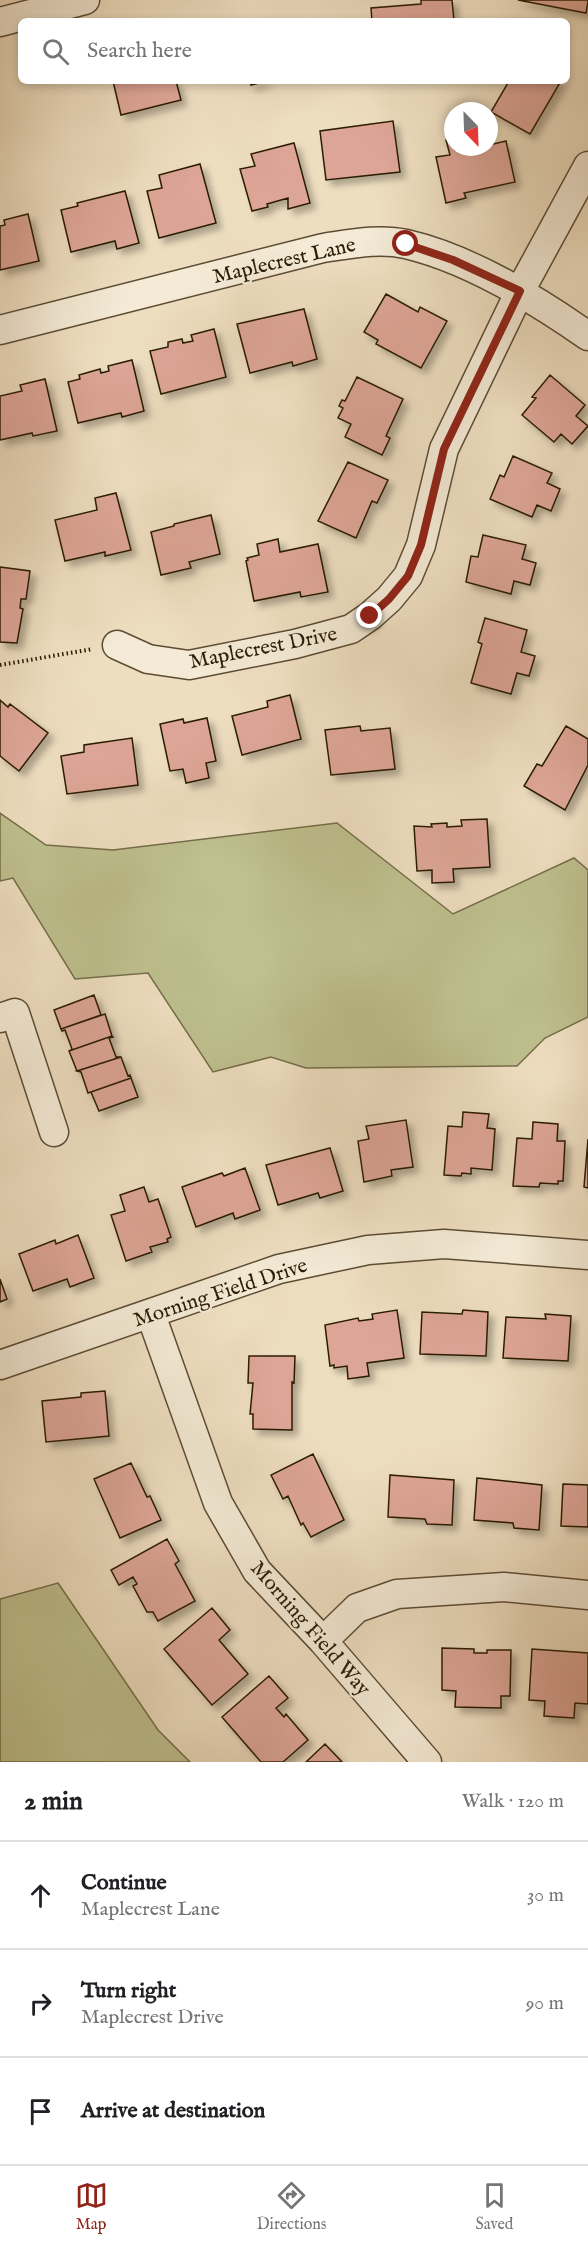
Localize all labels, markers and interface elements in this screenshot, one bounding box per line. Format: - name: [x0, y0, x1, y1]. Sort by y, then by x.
- search box: [18, 18, 570, 84]
- icon: search: [39, 35, 72, 68]
- text: Search here: [87, 37, 192, 65]
- north arrow: [444, 102, 498, 156]
- route start: [392, 230, 418, 256]
- street label: Maplecrest Lane: [210, 232, 359, 291]
- route end: [356, 602, 382, 628]
- street label: Maplecrest Drive: [187, 621, 340, 676]
- street label: Morning Field Drive: [130, 1252, 311, 1334]
- street label: Morning Field Way: [244, 1556, 376, 1703]
- text: 2 min: [24, 1785, 83, 1818]
- text: Walk · 120 m: [462, 1789, 564, 1814]
- text: Continue: [81, 1869, 167, 1897]
- icon: ahead: [24, 1879, 57, 1912]
- text: 30 m: [527, 1883, 564, 1908]
- text: Maplecrest Lane: [81, 1897, 220, 1922]
- text: Turn right: [81, 1977, 176, 2005]
- icon: right: [24, 1987, 57, 2020]
- text: 90 m: [526, 1991, 564, 2016]
- text: Maplecrest Drive: [81, 2005, 224, 2030]
- icon: arrive: [24, 2095, 57, 2128]
- text: Arrive at destination: [81, 2097, 265, 2125]
- tab: Map: [75, 2179, 108, 2235]
- tab: Directions: [257, 2179, 326, 2235]
- tab: Saved: [476, 2179, 513, 2235]

